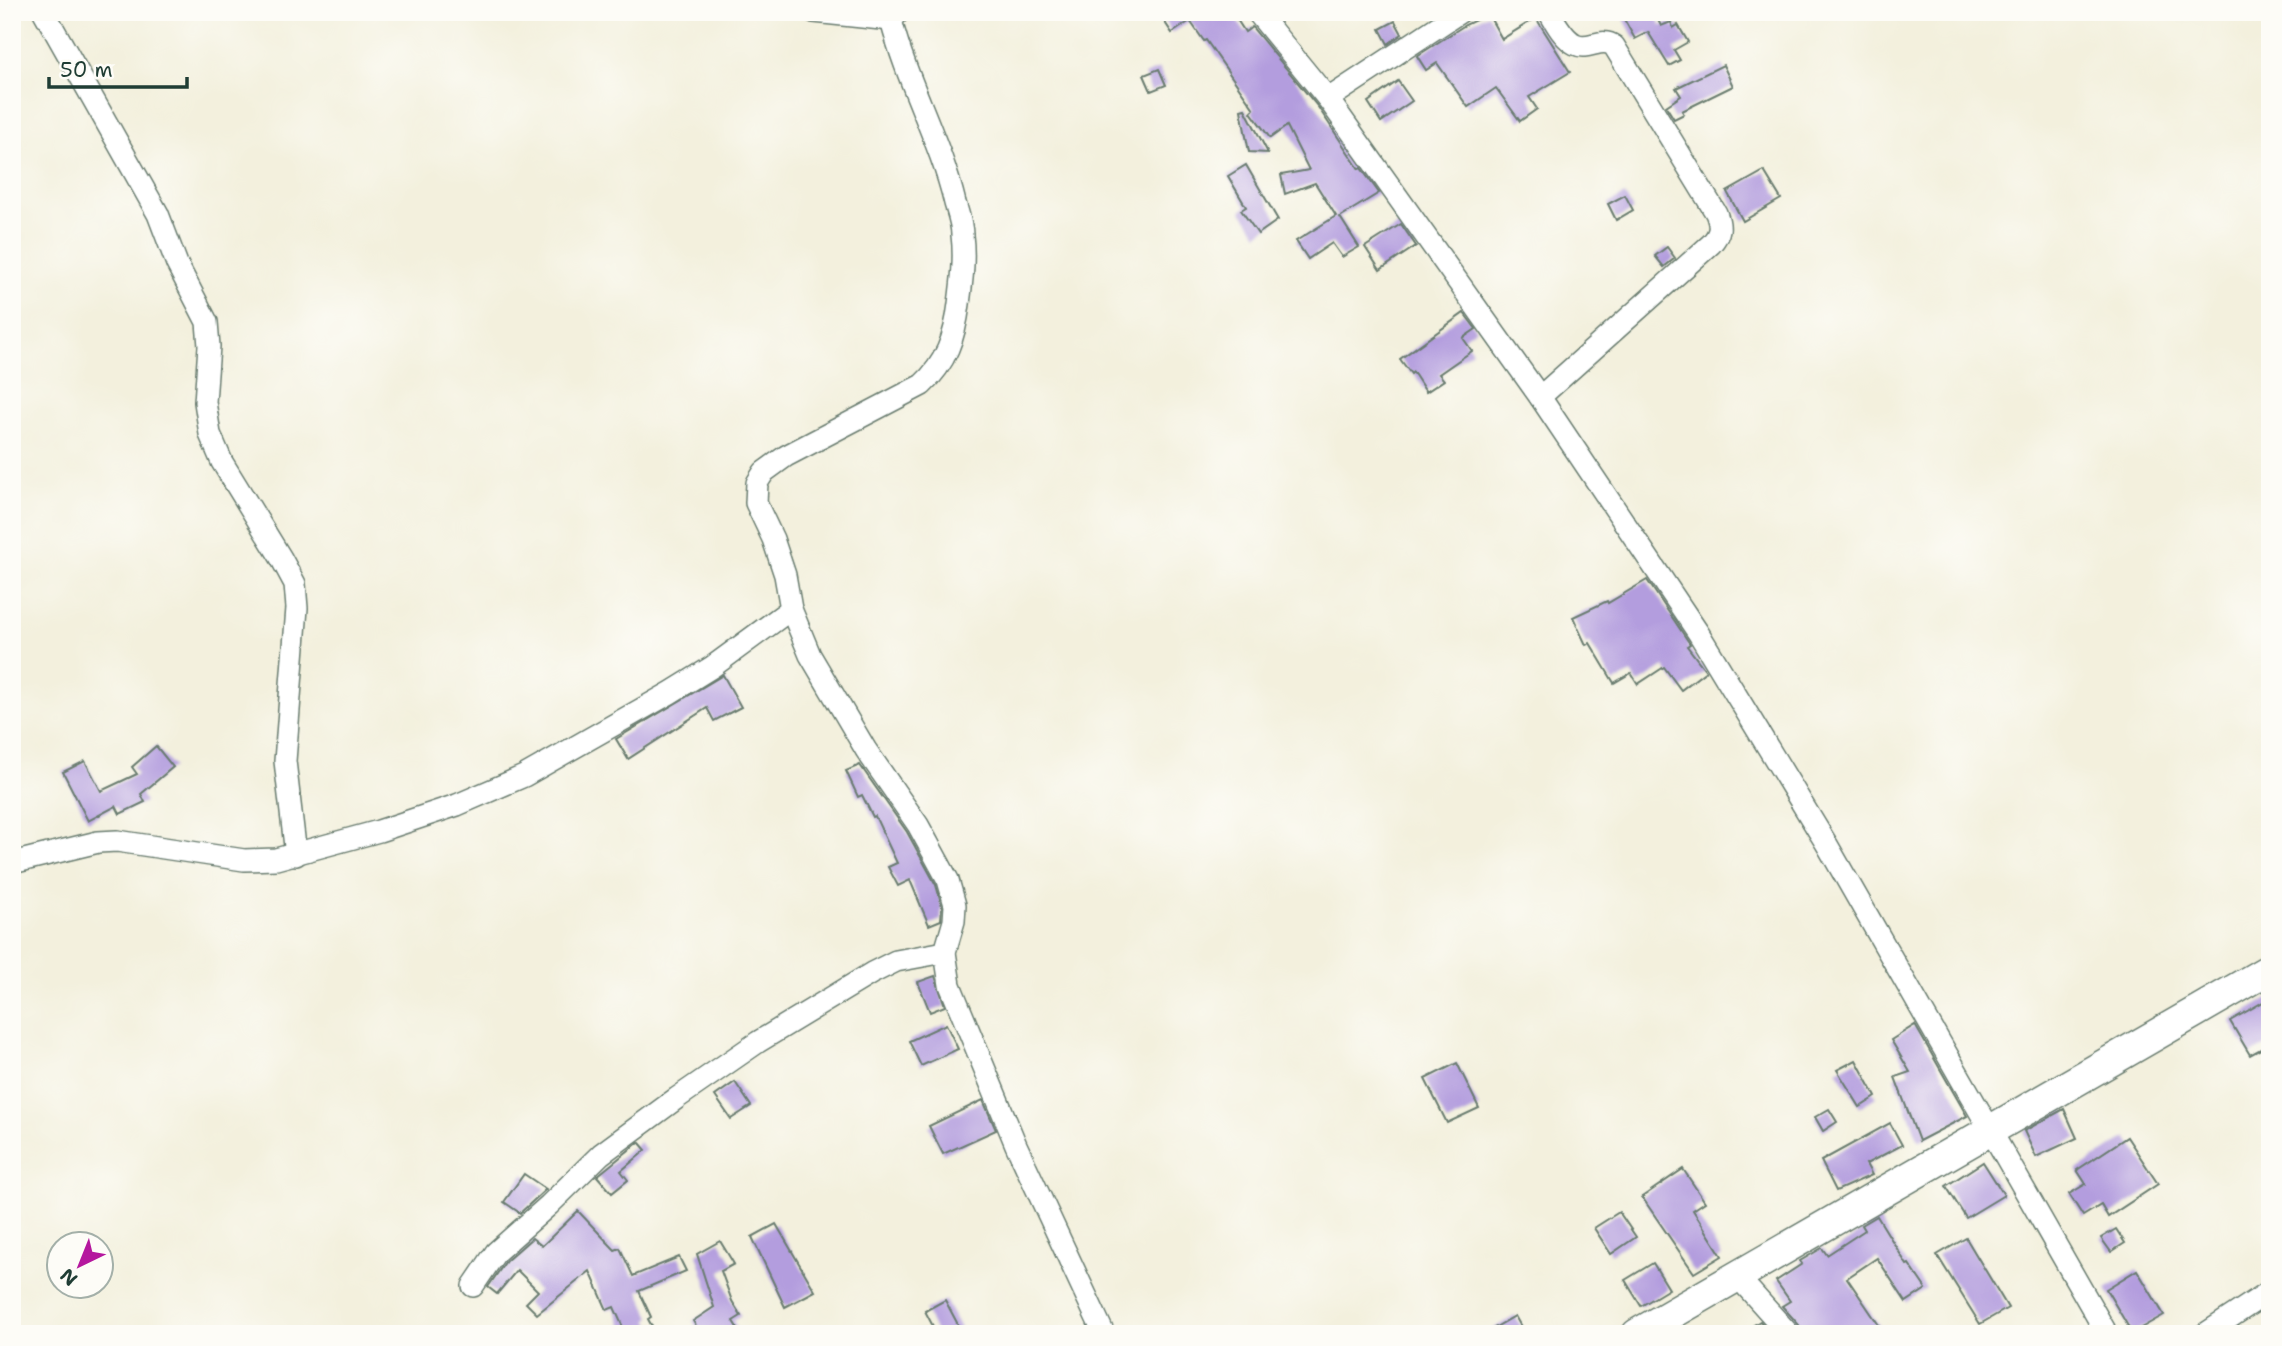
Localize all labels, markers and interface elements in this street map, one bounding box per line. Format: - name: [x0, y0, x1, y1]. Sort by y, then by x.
- scale bar: [49, 46, 187, 90]
- text: 50 m: [60, 56, 113, 84]
- north arrow: [46, 1230, 116, 1300]
- text: N: [55, 1263, 83, 1291]

